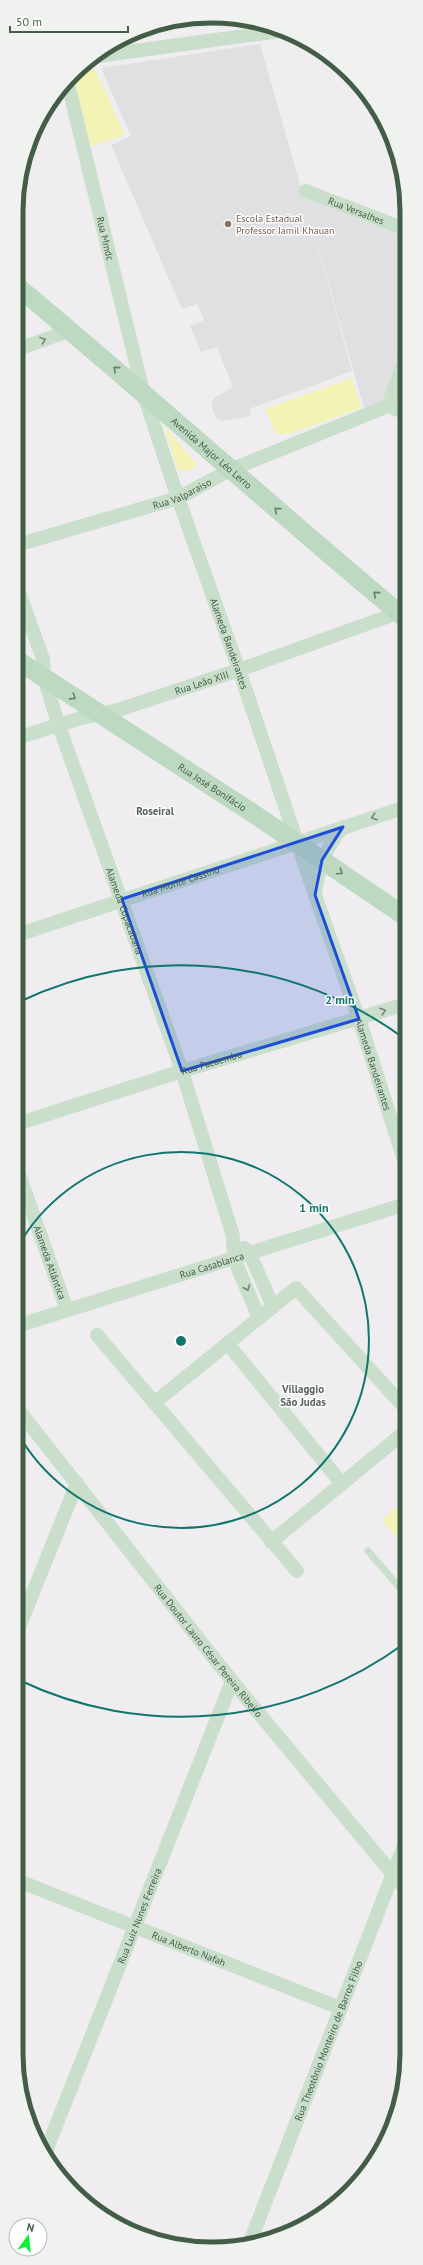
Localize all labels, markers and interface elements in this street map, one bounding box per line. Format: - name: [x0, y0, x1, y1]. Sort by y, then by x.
- scale bar: [10, 8, 128, 34]
- text: 50 m: [16, 14, 42, 29]
- street label: Rua Versalhes: [326, 194, 386, 228]
- place label: Escola Estadual Professor Jamil Khauan: [236, 212, 335, 237]
- street label: Rua Mmdc: [94, 215, 117, 262]
- marker: Escola Estadual Professor Jamil Khauan: [223, 219, 233, 229]
- one-way arrow: [40, 336, 47, 344]
- one-way arrow: [113, 367, 120, 374]
- street label: Avenida Major Léo Lerro: [168, 415, 255, 492]
- street label: Rua Valparaiso: [151, 475, 214, 512]
- one-way arrow: [275, 507, 282, 514]
- one-way arrow: [374, 591, 381, 598]
- street label: Alameda Bandeirantes: [207, 596, 251, 691]
- street label: Rua Leão XIII: [173, 668, 231, 698]
- one-way arrow: [69, 692, 76, 699]
- street label: Rua José Bonifácio: [175, 760, 249, 814]
- district label: Roseiral: [136, 804, 175, 818]
- one-way arrow: [371, 812, 378, 821]
- street label: Rua Monte Cassino: [140, 863, 221, 901]
- street label: Alameda Copacabana: [103, 866, 146, 956]
- one-way arrow: [336, 867, 343, 875]
- text: 2 min: [325, 992, 355, 1007]
- one-way arrow: [379, 1007, 386, 1016]
- street label: Alameda Bandeirantes: [352, 1017, 394, 1112]
- street label: Rua Pacaembu: [180, 1047, 243, 1078]
- text: 1 min: [299, 1200, 329, 1215]
- street label: Alameda Atlântica: [31, 1224, 69, 1301]
- street label: Rua Casablanca: [178, 1249, 246, 1282]
- one-way arrow: [242, 1284, 250, 1292]
- centre of rings: [174, 1334, 188, 1348]
- district label: Villaggio São Judas: [280, 1382, 326, 1409]
- street label: Rua Doutor Lauro César Pereira Ribeiro: [151, 1582, 265, 1720]
- street label: Rua Luiz Nunes Ferreira: [115, 1866, 164, 1966]
- street label: Rua Alberto Nafah: [150, 1928, 228, 1969]
- street label: Rua Theotônio Monteiro de Barros Filho: [292, 1959, 366, 2123]
- north arrow: [8, 2217, 48, 2257]
- text: N: [25, 2220, 36, 2235]

